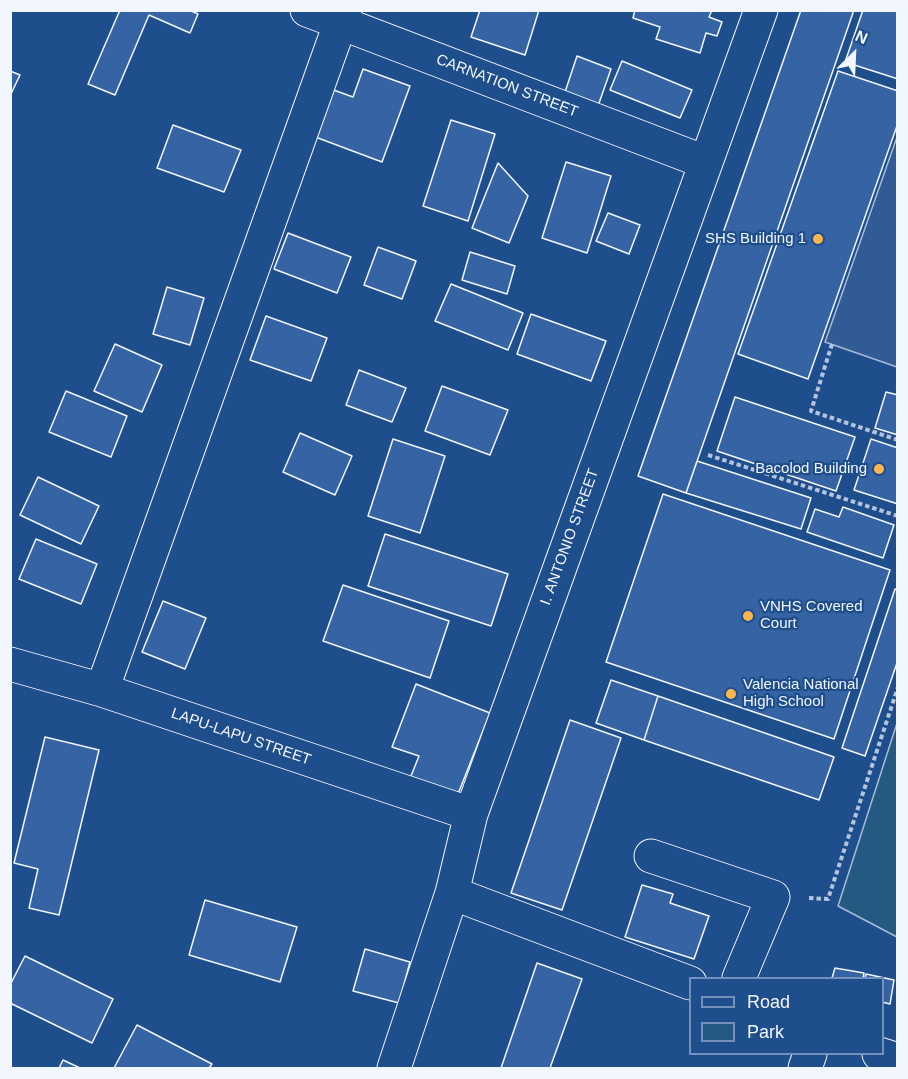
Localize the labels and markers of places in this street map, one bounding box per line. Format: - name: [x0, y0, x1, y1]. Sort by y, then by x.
- place label: SHS Building 1: [705, 230, 806, 248]
- marker: SHS Building 1: [811, 232, 825, 246]
- place label: Bacolod Building: [755, 460, 867, 478]
- marker: Bacolod Building: [872, 462, 886, 476]
- place label: VNHS Covered Court: [760, 598, 863, 633]
- marker: VNHS Covered Court: [741, 609, 755, 623]
- place label: Valencia National High School: [743, 676, 859, 711]
- marker: Valencia National High School: [724, 687, 738, 701]

